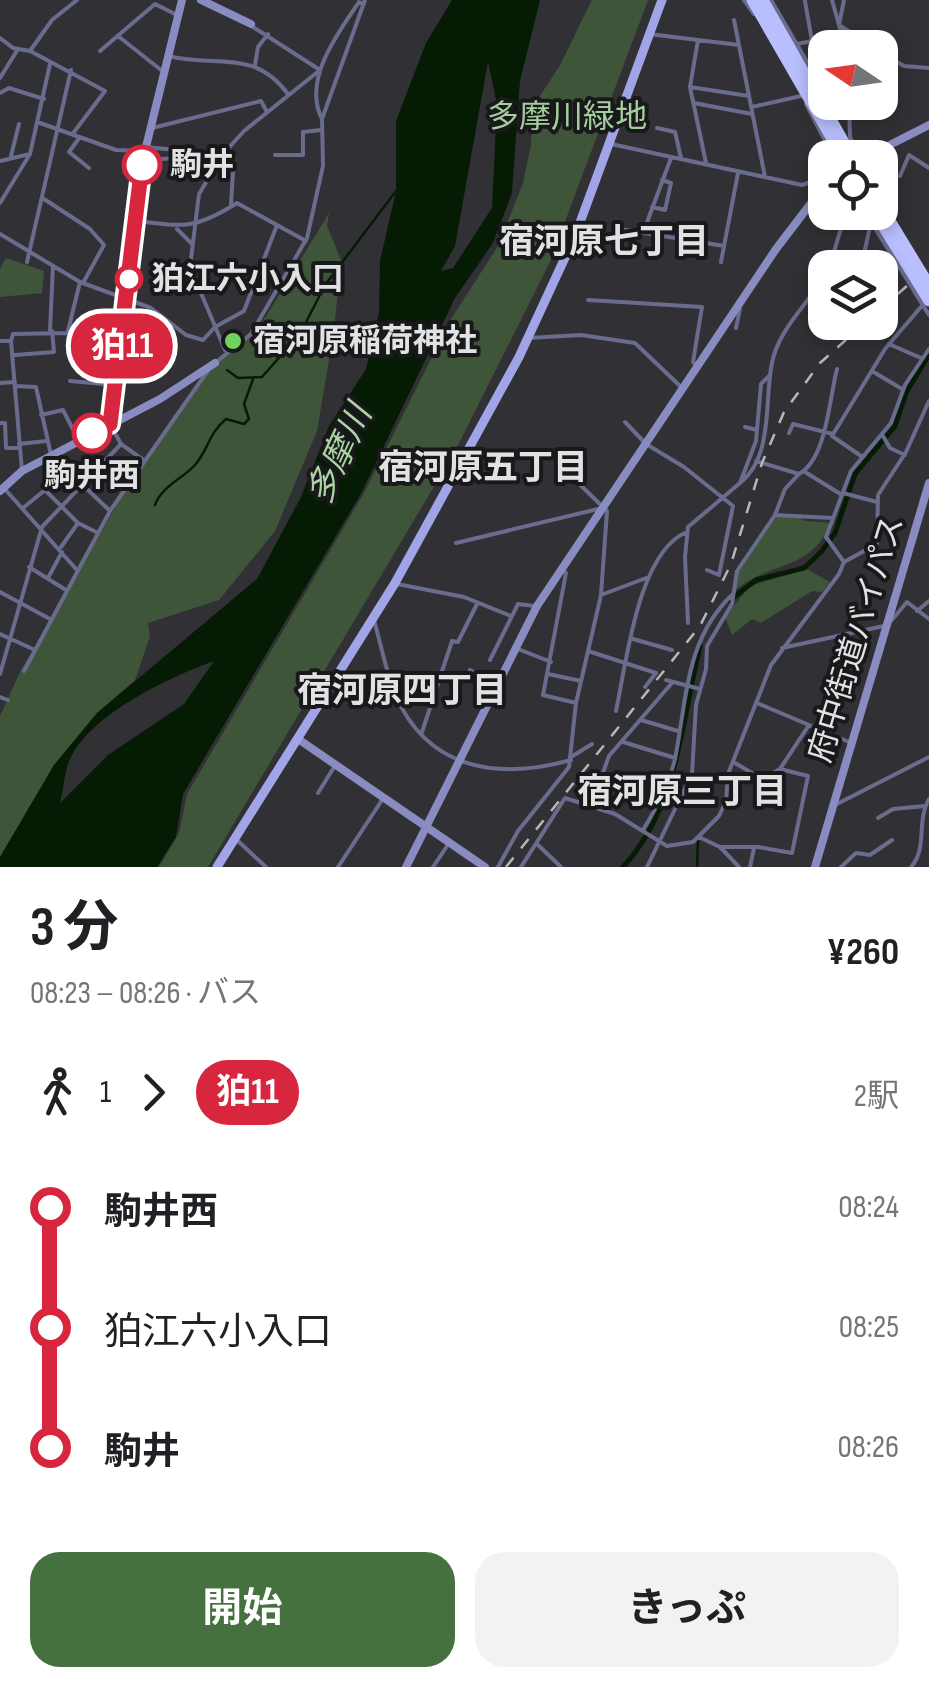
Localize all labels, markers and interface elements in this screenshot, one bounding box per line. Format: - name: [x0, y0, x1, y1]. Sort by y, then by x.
- north arrow: [808, 30, 898, 120]
- map controls: [808, 30, 898, 340]
- park label: 多摩川緑地: [487, 98, 647, 137]
- button: locate: [808, 140, 898, 230]
- marker: 駒井: [123, 146, 161, 184]
- place label: 駒井: [170, 146, 234, 185]
- district label: 宿河原七丁目: [499, 221, 709, 264]
- button: layers: [808, 250, 898, 340]
- place label: 狛江六小入口: [152, 260, 344, 299]
- marker: 狛江六小入口: [116, 266, 142, 292]
- line badge: 狛11: [64, 314, 180, 378]
- place label: 宿河原稲荷神社: [253, 322, 477, 361]
- text: 狛11: [91, 325, 153, 368]
- marker: 宿河原稲荷神社: [222, 330, 244, 352]
- water label: 多摩川: [298, 395, 383, 512]
- marker: 駒井西: [73, 414, 111, 452]
- district label: 宿河原五丁目: [378, 447, 588, 490]
- place label: 駒井西: [44, 457, 140, 496]
- street label: 府中街道バイパス: [801, 511, 913, 767]
- district label: 宿河原四丁目: [297, 670, 507, 713]
- district label: 宿河原三丁目: [577, 771, 787, 814]
- text: 3 分: [30, 895, 118, 962]
- text: ¥260: [827, 930, 899, 975]
- text: 08:23 – 08:26 · バス: [30, 974, 261, 1013]
- icon: walk: [30, 1065, 85, 1120]
- icon: forward: [126, 1065, 181, 1120]
- text: 狛11: [216, 1071, 279, 1114]
- text: 1: [100, 1073, 111, 1112]
- text: 2駅: [854, 1077, 899, 1116]
- text: 08:24: [838, 1188, 899, 1227]
- text: 駒井西: [104, 1190, 218, 1235]
- text: 08:25: [839, 1308, 899, 1347]
- text: 狛江六小入口: [104, 1310, 332, 1355]
- text: 08:26: [837, 1428, 899, 1467]
- text: 駒井: [104, 1430, 180, 1475]
- button: 開始: [30, 1552, 455, 1667]
- button: きっぷ: [475, 1552, 899, 1667]

